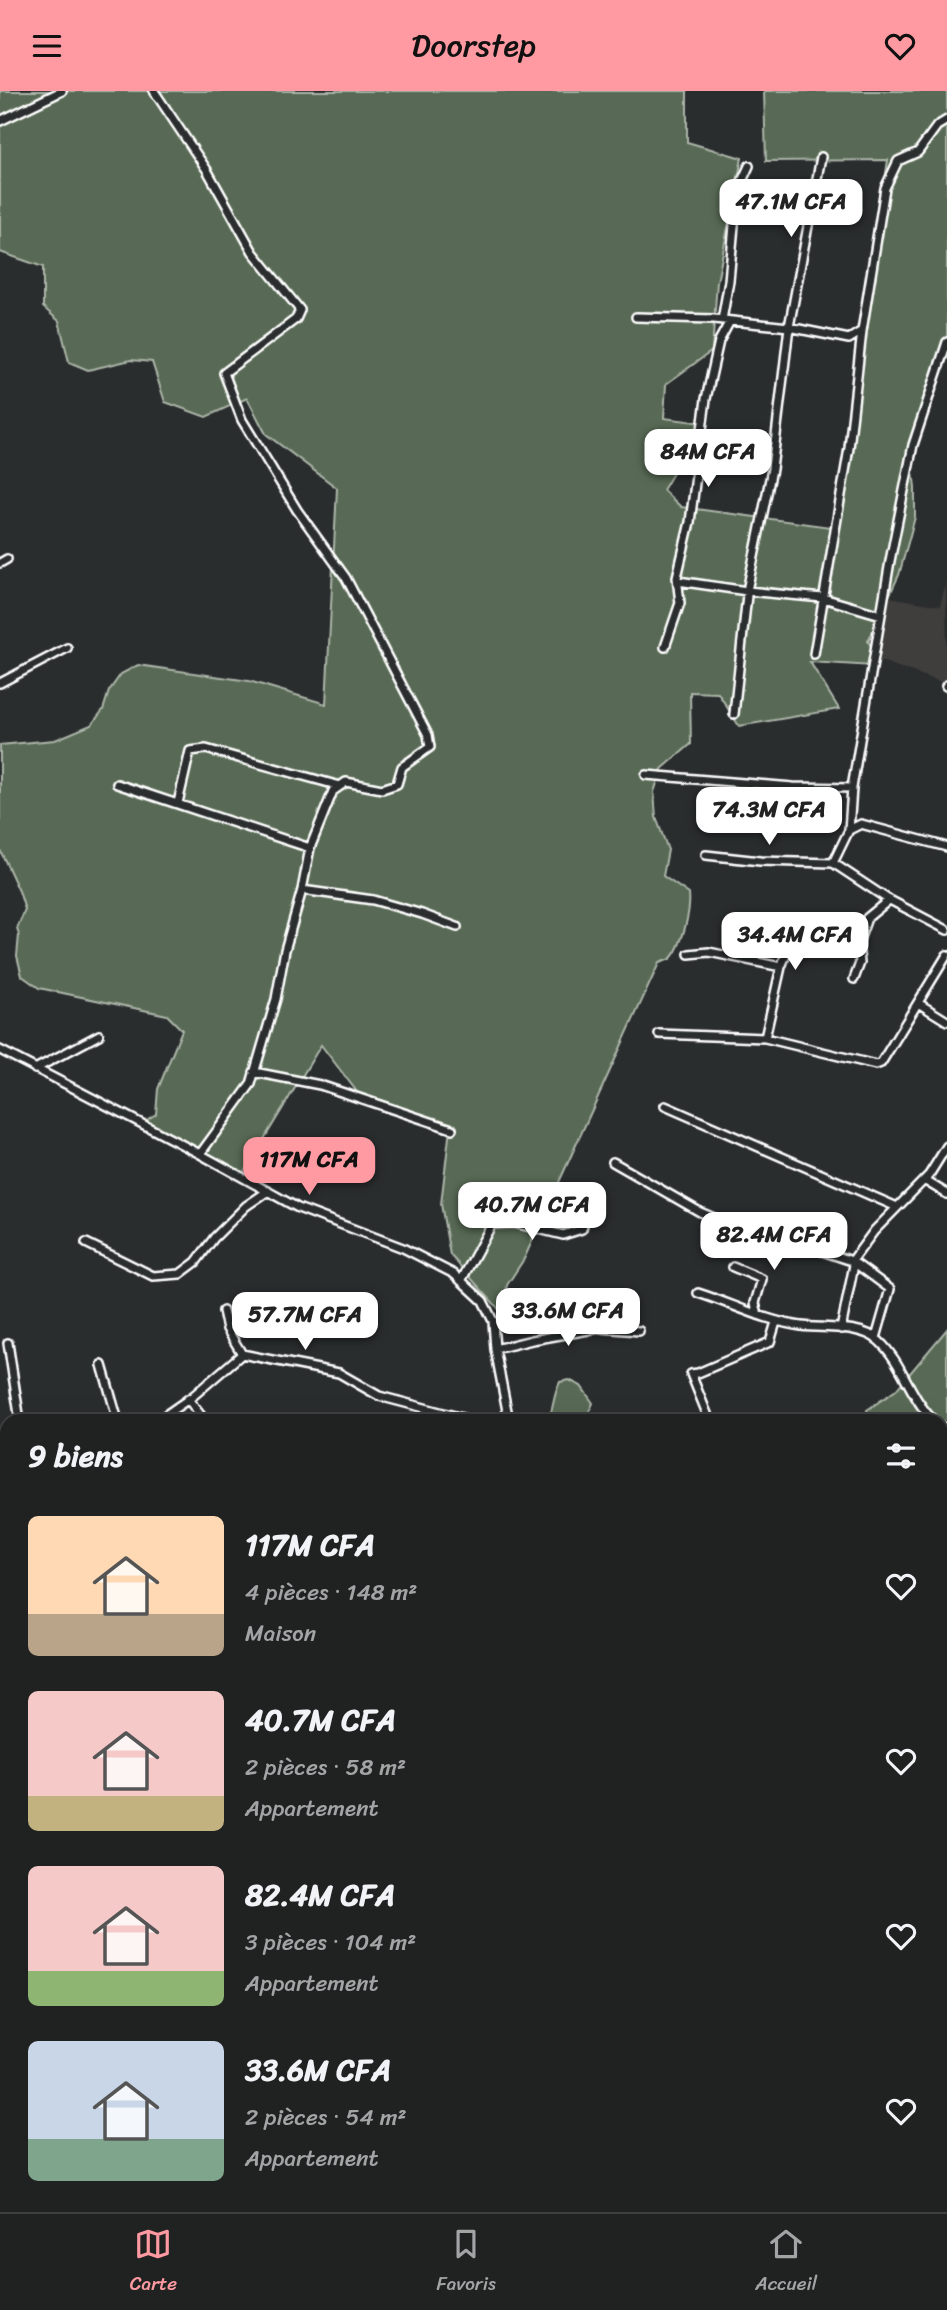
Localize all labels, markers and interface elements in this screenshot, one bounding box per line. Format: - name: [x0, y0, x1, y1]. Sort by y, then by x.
- text: Doorstep: [411, 17, 536, 74]
- icon: menu: [28, 27, 66, 65]
- icon: heart: [881, 27, 919, 65]
- pin: 47.1M CFA: [711, 179, 871, 239]
- text: 47.1M CFA: [735, 181, 847, 222]
- pin: 84M CFA: [643, 429, 773, 489]
- text: 84M CFA: [661, 431, 755, 472]
- pin: 74.3M CFA: [689, 787, 849, 847]
- text: 74.3M CFA: [712, 789, 826, 830]
- pin: 34.4M CFA: [715, 913, 875, 972]
- text: 34.4M CFA: [737, 914, 853, 955]
- pin: 117M CFA: [237, 1137, 381, 1197]
- text: 117M CFA: [259, 1139, 359, 1180]
- pin: 40.7M CFA: [452, 1183, 612, 1242]
- text: 40.7M CFA: [474, 1184, 590, 1225]
- pin: 82.4M CFA: [694, 1213, 854, 1272]
- text: 82.4M CFA: [716, 1214, 832, 1255]
- pin: 33.6M CFA: [488, 1289, 648, 1348]
- text: 33.6M CFA: [512, 1290, 624, 1331]
- pin: 57.7M CFA: [225, 1293, 385, 1352]
- text: 57.7M CFA: [248, 1294, 362, 1335]
- text: 9 biens: [28, 1429, 123, 1483]
- icon: filters: [882, 1437, 920, 1475]
- text: 117M CFA: [245, 1518, 375, 1572]
- icon: home: [84, 1544, 168, 1628]
- icon: heart: [882, 1567, 920, 1605]
- text: 4 pièces · 148 m²: [245, 1572, 417, 1613]
- text: Maison: [245, 1613, 316, 1654]
- text: 40.7M CFA: [245, 1693, 396, 1747]
- icon: home: [84, 1719, 168, 1803]
- icon: heart: [882, 1742, 920, 1780]
- text: 2 pièces · 58 m²: [245, 1747, 406, 1788]
- text: Appartement: [245, 1788, 379, 1829]
- text: 82.4M CFA: [245, 1868, 395, 1922]
- icon: home: [84, 1894, 168, 1978]
- icon: heart: [882, 1917, 920, 1955]
- text: 3 pièces · 104 m²: [245, 1922, 416, 1963]
- text: Appartement: [245, 1963, 379, 2004]
- text: 33.6M CFA: [245, 2043, 391, 2097]
- icon: home: [84, 2069, 168, 2153]
- icon: heart: [882, 2092, 920, 2130]
- text: 2 pièces · 54 m²: [245, 2097, 407, 2138]
- text: Appartement: [245, 2138, 379, 2179]
- tab: Carte: [130, 2225, 177, 2300]
- tab: Favoris: [436, 2225, 496, 2300]
- tab: Accueil: [755, 2225, 817, 2300]

